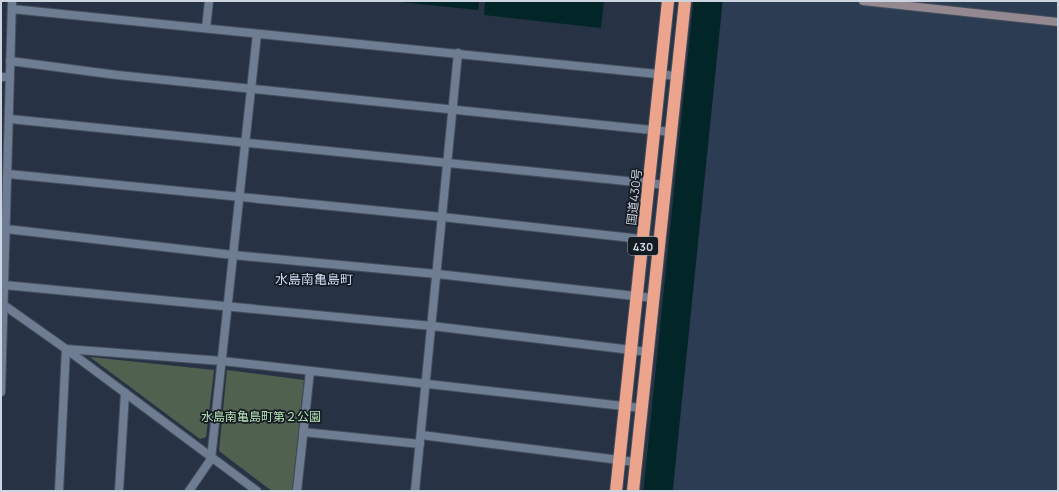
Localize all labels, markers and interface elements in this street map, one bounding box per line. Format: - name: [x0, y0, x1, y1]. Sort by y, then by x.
- street label: 国道430号: [623, 168, 645, 226]
- road number: 430: [628, 237, 658, 255]
- district label: 水島南亀島町: [275, 270, 353, 288]
- park label: 水島南亀島町第２公園: [201, 408, 321, 425]

